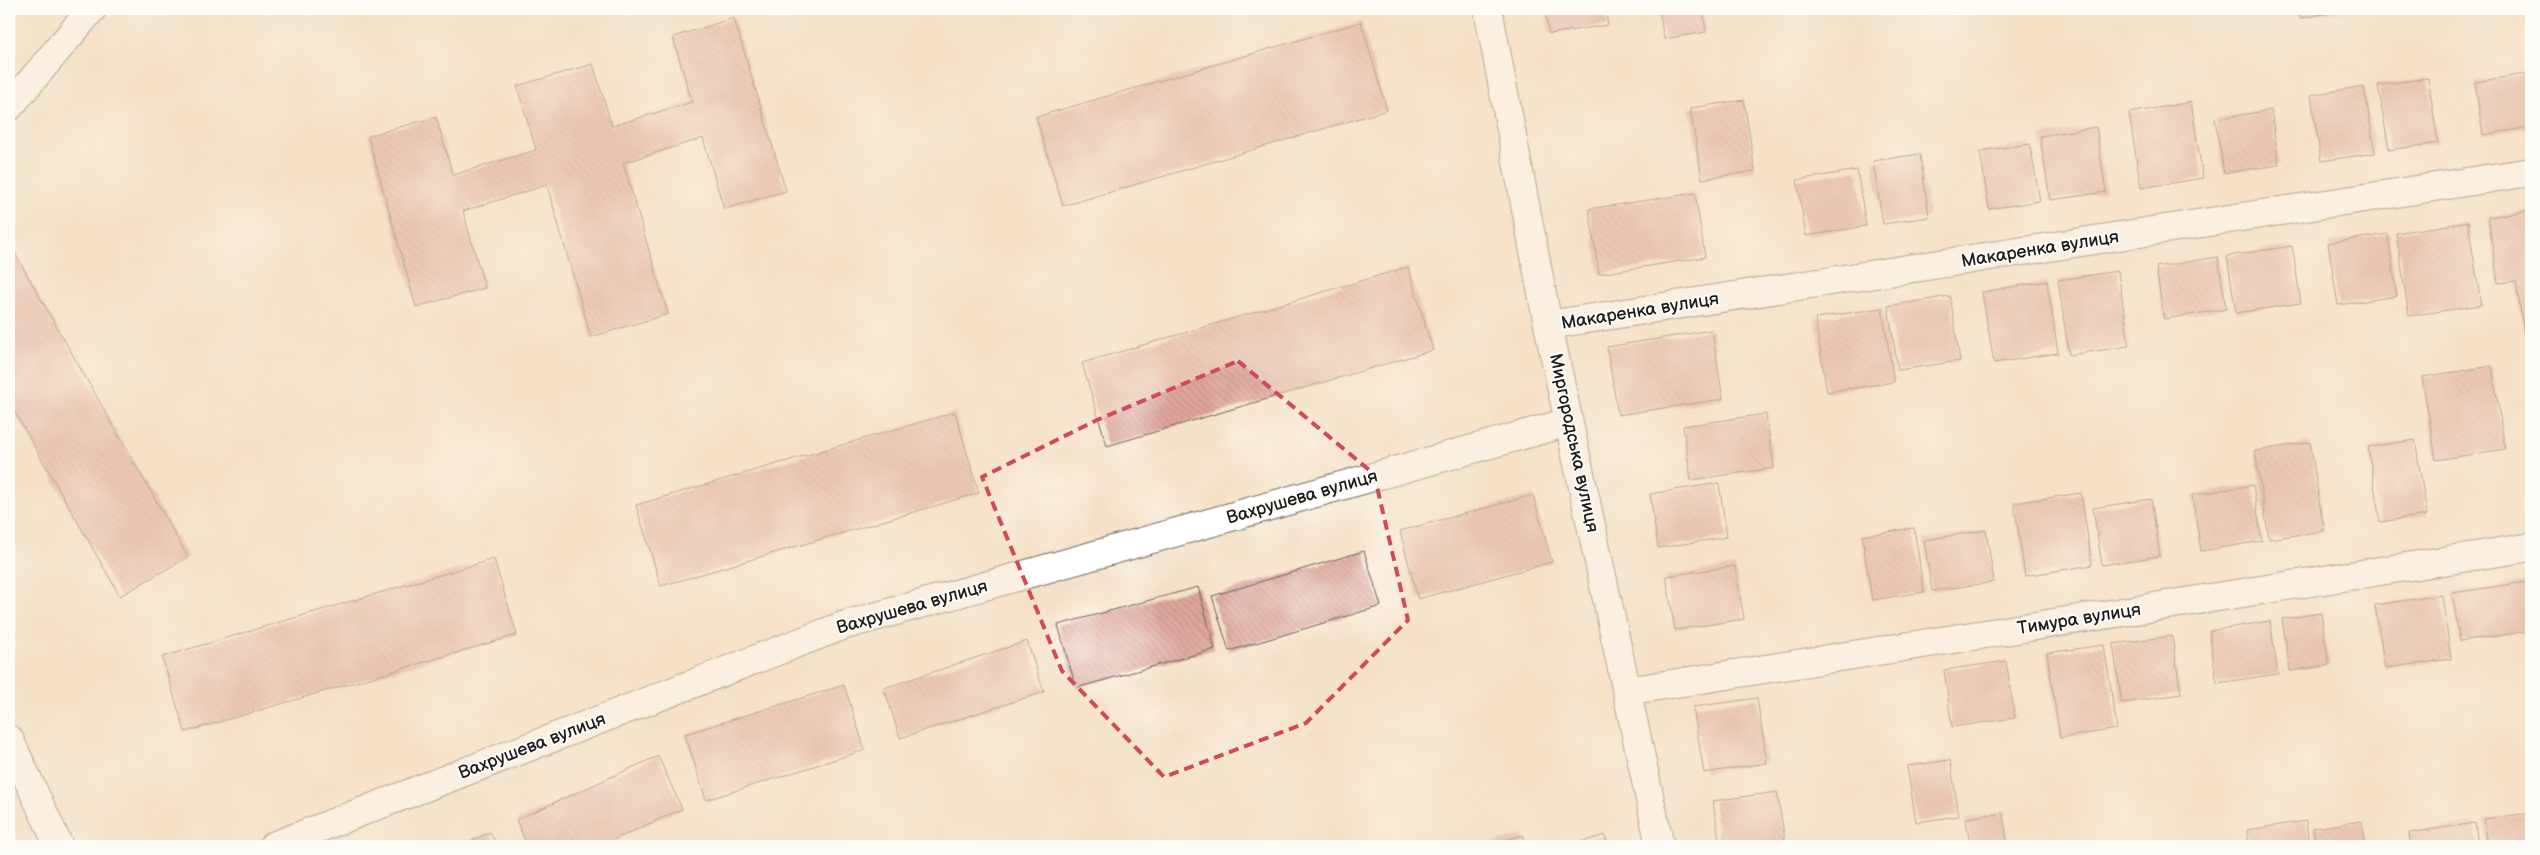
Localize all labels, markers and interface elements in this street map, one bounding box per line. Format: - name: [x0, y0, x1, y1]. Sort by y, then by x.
- street label: Макаренка вулиця: [1960, 226, 2120, 272]
- street label: Макаренка вулиця: [1560, 288, 1720, 334]
- street label: Миргородська вулиця: [1545, 352, 1603, 534]
- street label: Вахрушева вулиця: [1224, 465, 1380, 529]
- street label: Вахрушева вулиця: [834, 575, 990, 639]
- street label: Тимура вулиця: [2016, 599, 2142, 639]
- street label: Вахрушева вулиця: [455, 708, 609, 784]

